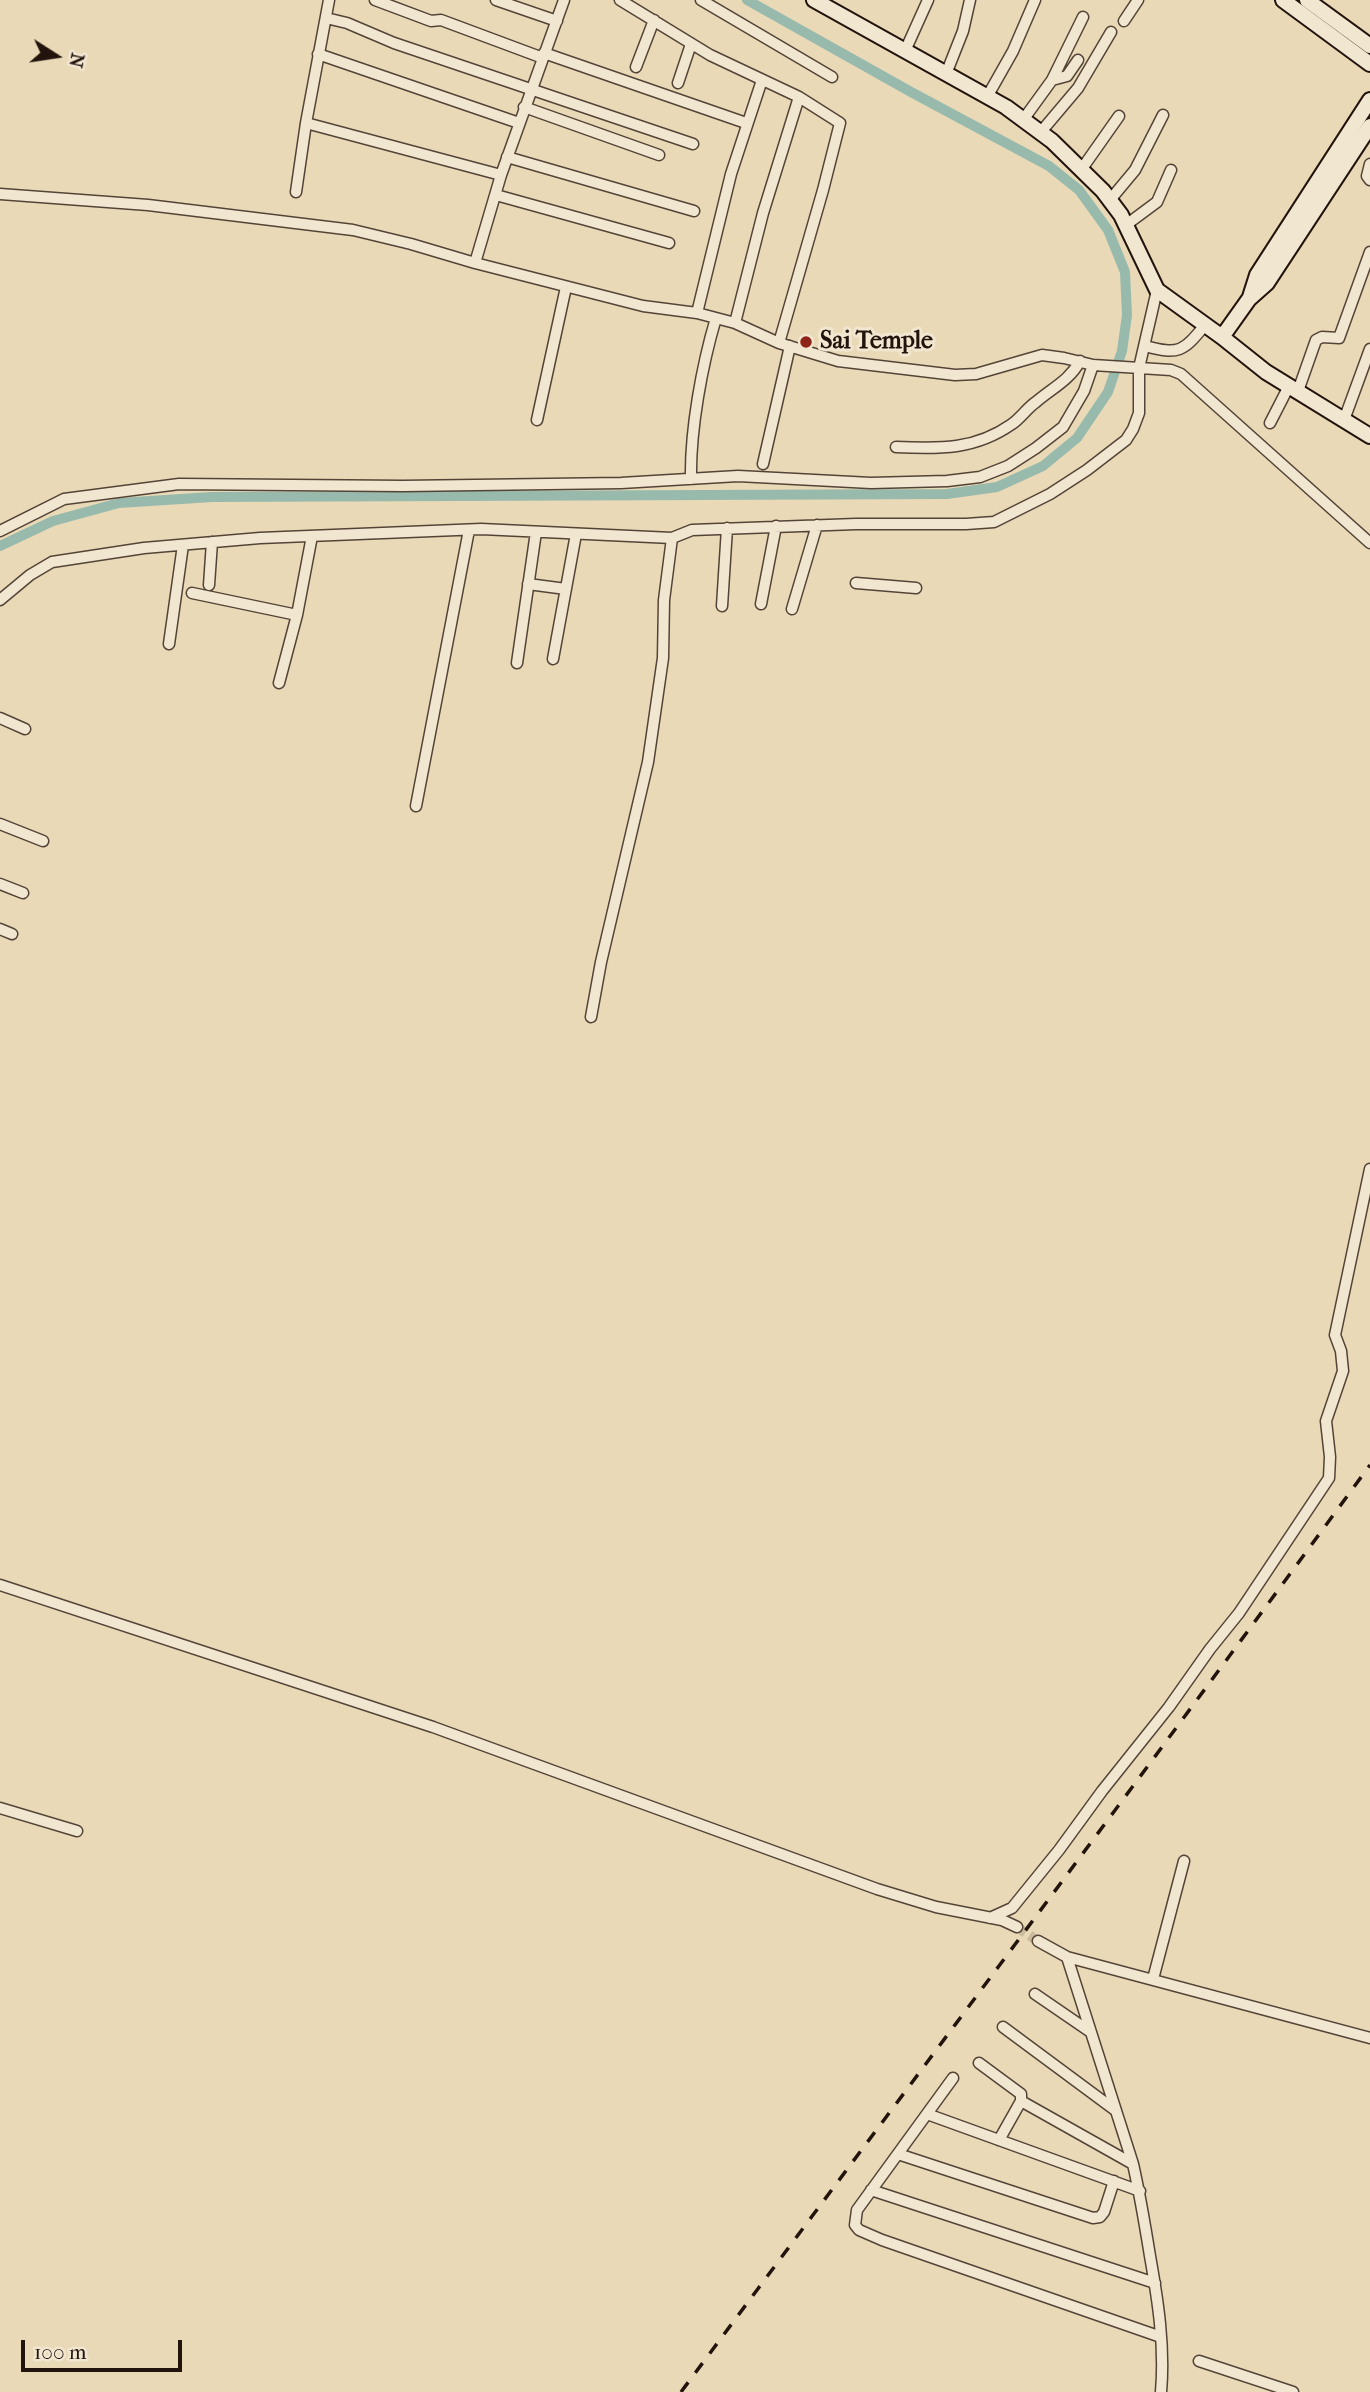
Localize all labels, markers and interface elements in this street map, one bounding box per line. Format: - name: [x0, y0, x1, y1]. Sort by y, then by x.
- north arrow: [21, 21, 91, 91]
- text: N: [64, 51, 89, 70]
- place label: Sai Temple: [820, 328, 933, 356]
- marker: Sai Temple: [798, 334, 814, 350]
- scale bar: [24, 2326, 186, 2370]
- text: 100 m: [34, 2340, 87, 2364]

